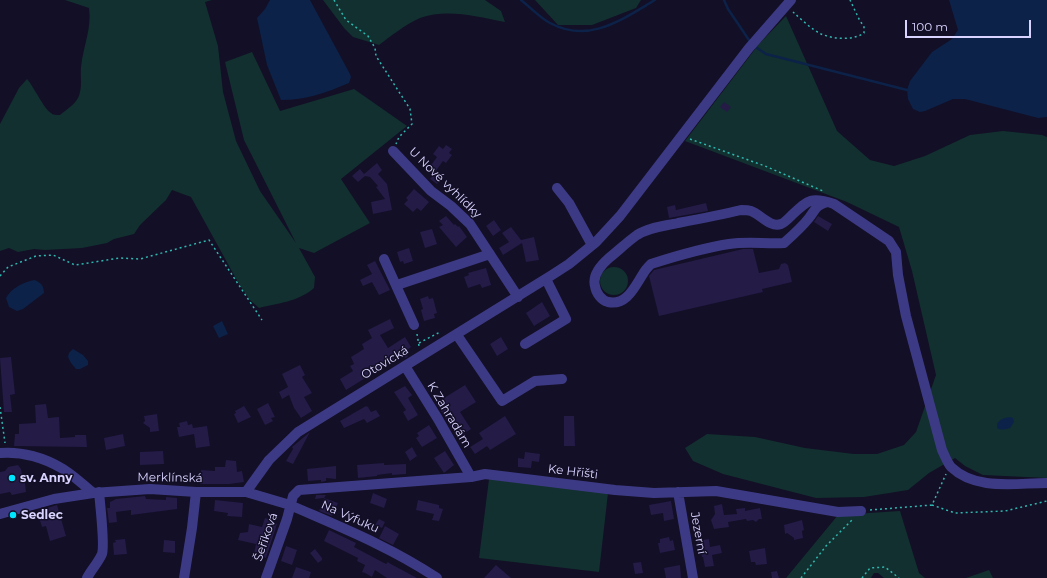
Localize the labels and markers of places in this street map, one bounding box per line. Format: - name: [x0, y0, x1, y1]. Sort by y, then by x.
- place label: sv. Anny: [20, 471, 72, 485]
- marker: sv. Anny: [7, 473, 17, 483]
- place label: Sedlec: [21, 508, 63, 522]
- marker: Sedlec: [8, 510, 18, 520]

